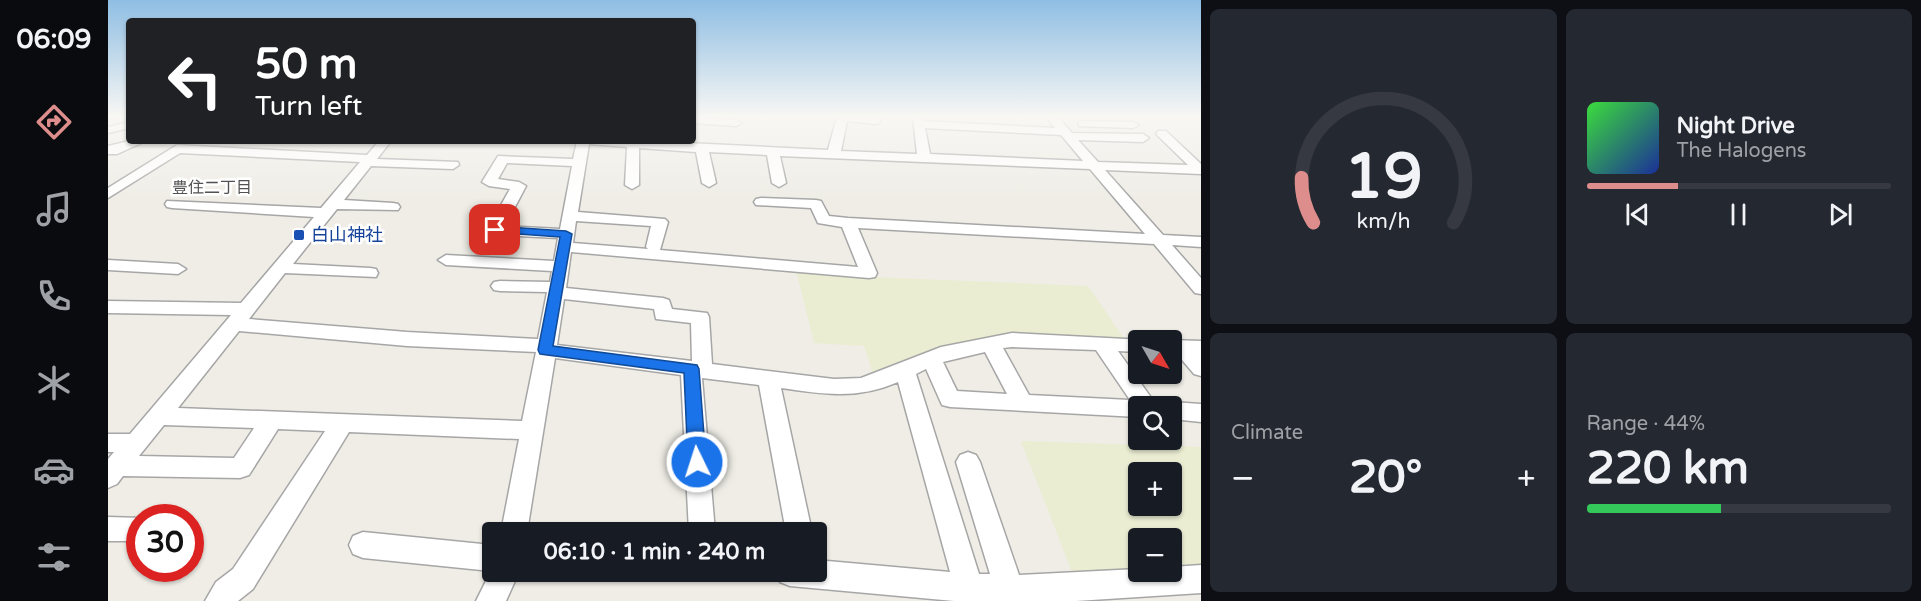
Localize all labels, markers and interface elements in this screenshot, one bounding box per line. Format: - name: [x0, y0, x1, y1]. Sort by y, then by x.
- text: 06:09: [17, 23, 91, 56]
- text: 50 m: [255, 39, 357, 90]
- icon: left: [156, 42, 234, 120]
- text: Turn left: [255, 90, 362, 123]
- icon: directions: [33, 101, 75, 143]
- text: Night Drive: [1677, 113, 1795, 139]
- text: The Halogens: [1677, 139, 1806, 163]
- text: 19: [1344, 141, 1422, 216]
- district label: 豊住二丁目: [172, 178, 252, 198]
- icon: music: [33, 188, 75, 230]
- icon: previous: [1621, 198, 1654, 231]
- icon: pause: [1722, 198, 1755, 231]
- icon: next: [1824, 198, 1857, 231]
- pin: [469, 204, 520, 255]
- text: km/h: [1356, 209, 1410, 235]
- icon: arrive: [478, 213, 511, 246]
- place label: 白山神社: [311, 224, 383, 246]
- marker: 白山神社: [292, 228, 306, 242]
- icon: phone: [33, 275, 75, 317]
- north arrow: [1128, 330, 1182, 384]
- map controls: [1128, 330, 1182, 582]
- icon: climate: [33, 362, 75, 404]
- button: search: [1128, 396, 1182, 450]
- text: Range · 44%: [1587, 412, 1705, 436]
- text: Climate: [1231, 421, 1303, 445]
- position arrow: [665, 430, 729, 494]
- text: 220 km: [1587, 442, 1749, 496]
- icon: car: [33, 449, 75, 491]
- text: 20°: [1349, 451, 1422, 505]
- text: −: [1231, 459, 1255, 498]
- text: +: [1517, 459, 1535, 498]
- button: +: [1128, 462, 1182, 516]
- speed limit sign: 30: [126, 504, 204, 582]
- button: −: [1128, 528, 1182, 582]
- icon: filters: [33, 536, 75, 578]
- text: 06:10 · 1 min · 240 m: [544, 539, 765, 565]

